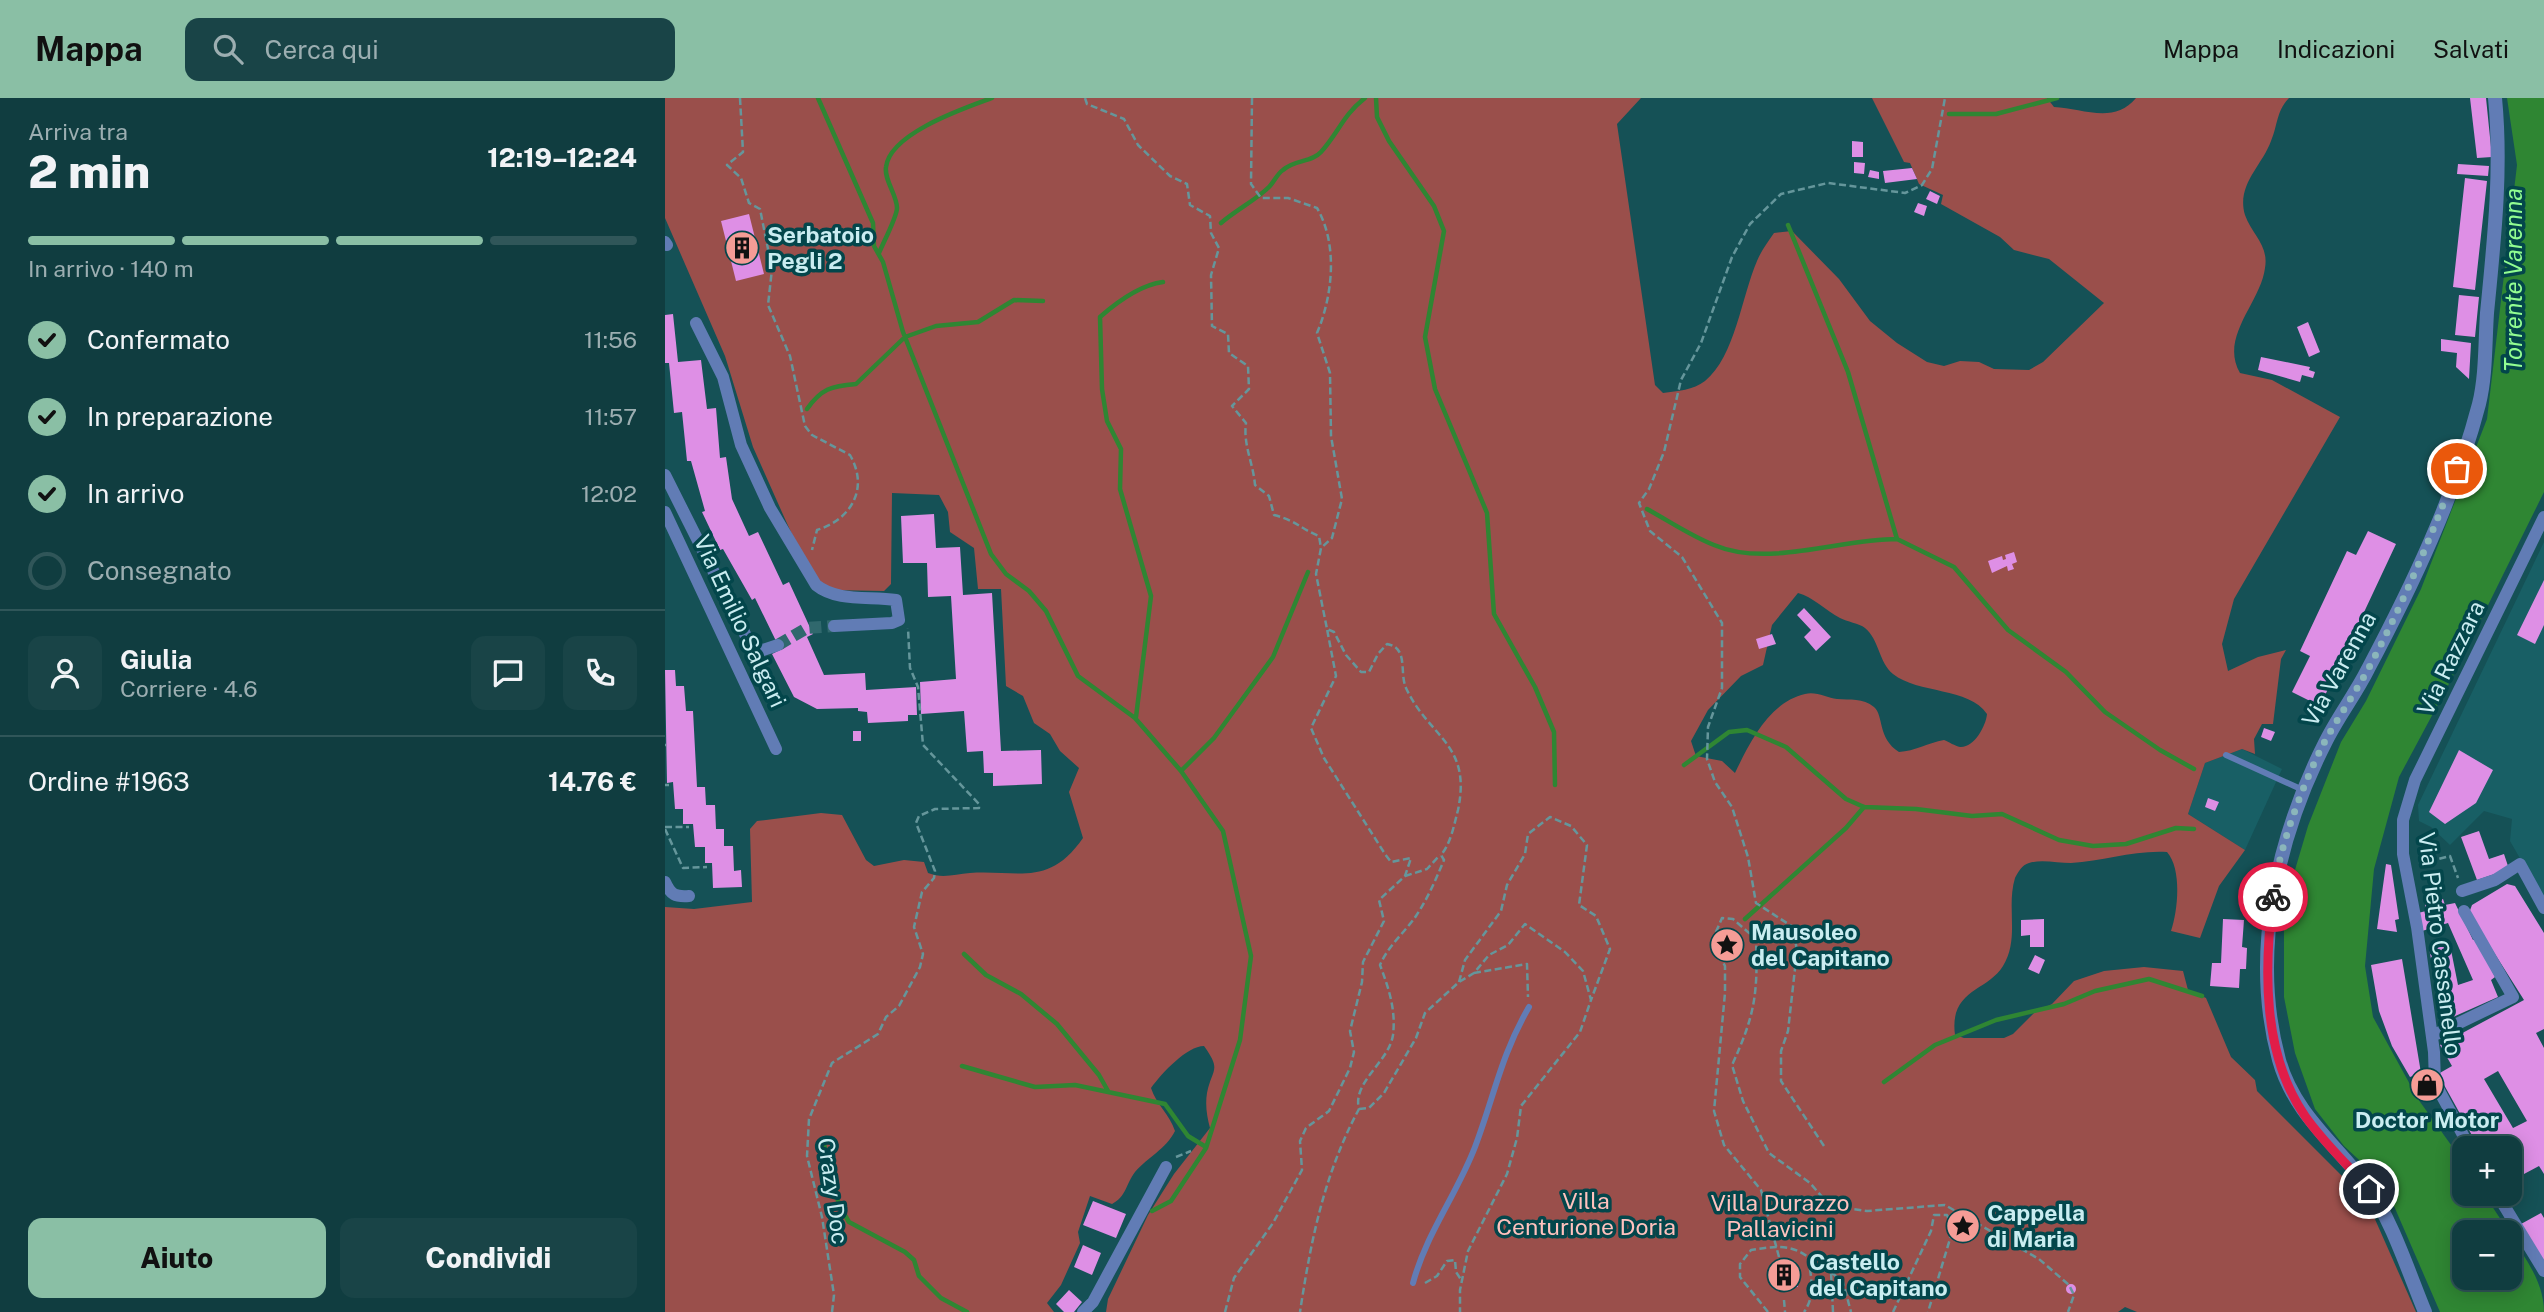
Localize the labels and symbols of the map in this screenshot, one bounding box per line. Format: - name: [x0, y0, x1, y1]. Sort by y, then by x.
- water label: Torrente Varenna: [2499, 188, 2527, 372]
- place label: Serbatoio Pegli 2: [767, 221, 874, 274]
- building icon: Serbatoio Pegli 2: [723, 229, 761, 267]
- pin: [2427, 439, 2487, 499]
- street label: Via Emilio Salgari: [689, 530, 792, 711]
- street label: Via Razzara: [2411, 596, 2490, 719]
- street label: Via Varenna: [2296, 607, 2381, 731]
- street label: Via Pietro Cassanello: [2413, 831, 2468, 1057]
- courier: [2238, 862, 2308, 932]
- place label: Mausoleo del Capitano: [1751, 918, 1890, 971]
- place icon: Mausoleo del Capitano: [1708, 926, 1746, 964]
- shop icon: Doctor Motor: [2408, 1066, 2446, 1104]
- place label: Doctor Motor: [2355, 1106, 2499, 1133]
- street label: Crazy Doc: [813, 1136, 854, 1246]
- pin: [2339, 1159, 2399, 1219]
- park label: Villa Centurione Doria: [1496, 1187, 1676, 1240]
- park label: Villa Durazzo Pallavicini: [1710, 1189, 1850, 1242]
- place label: Cappella di Maria: [1987, 1199, 2085, 1252]
- place icon: Cappella di Maria: [1944, 1207, 1982, 1245]
- place label: Castello del Capitano: [1809, 1248, 1948, 1301]
- building icon: Castello del Capitano: [1765, 1256, 1803, 1294]

